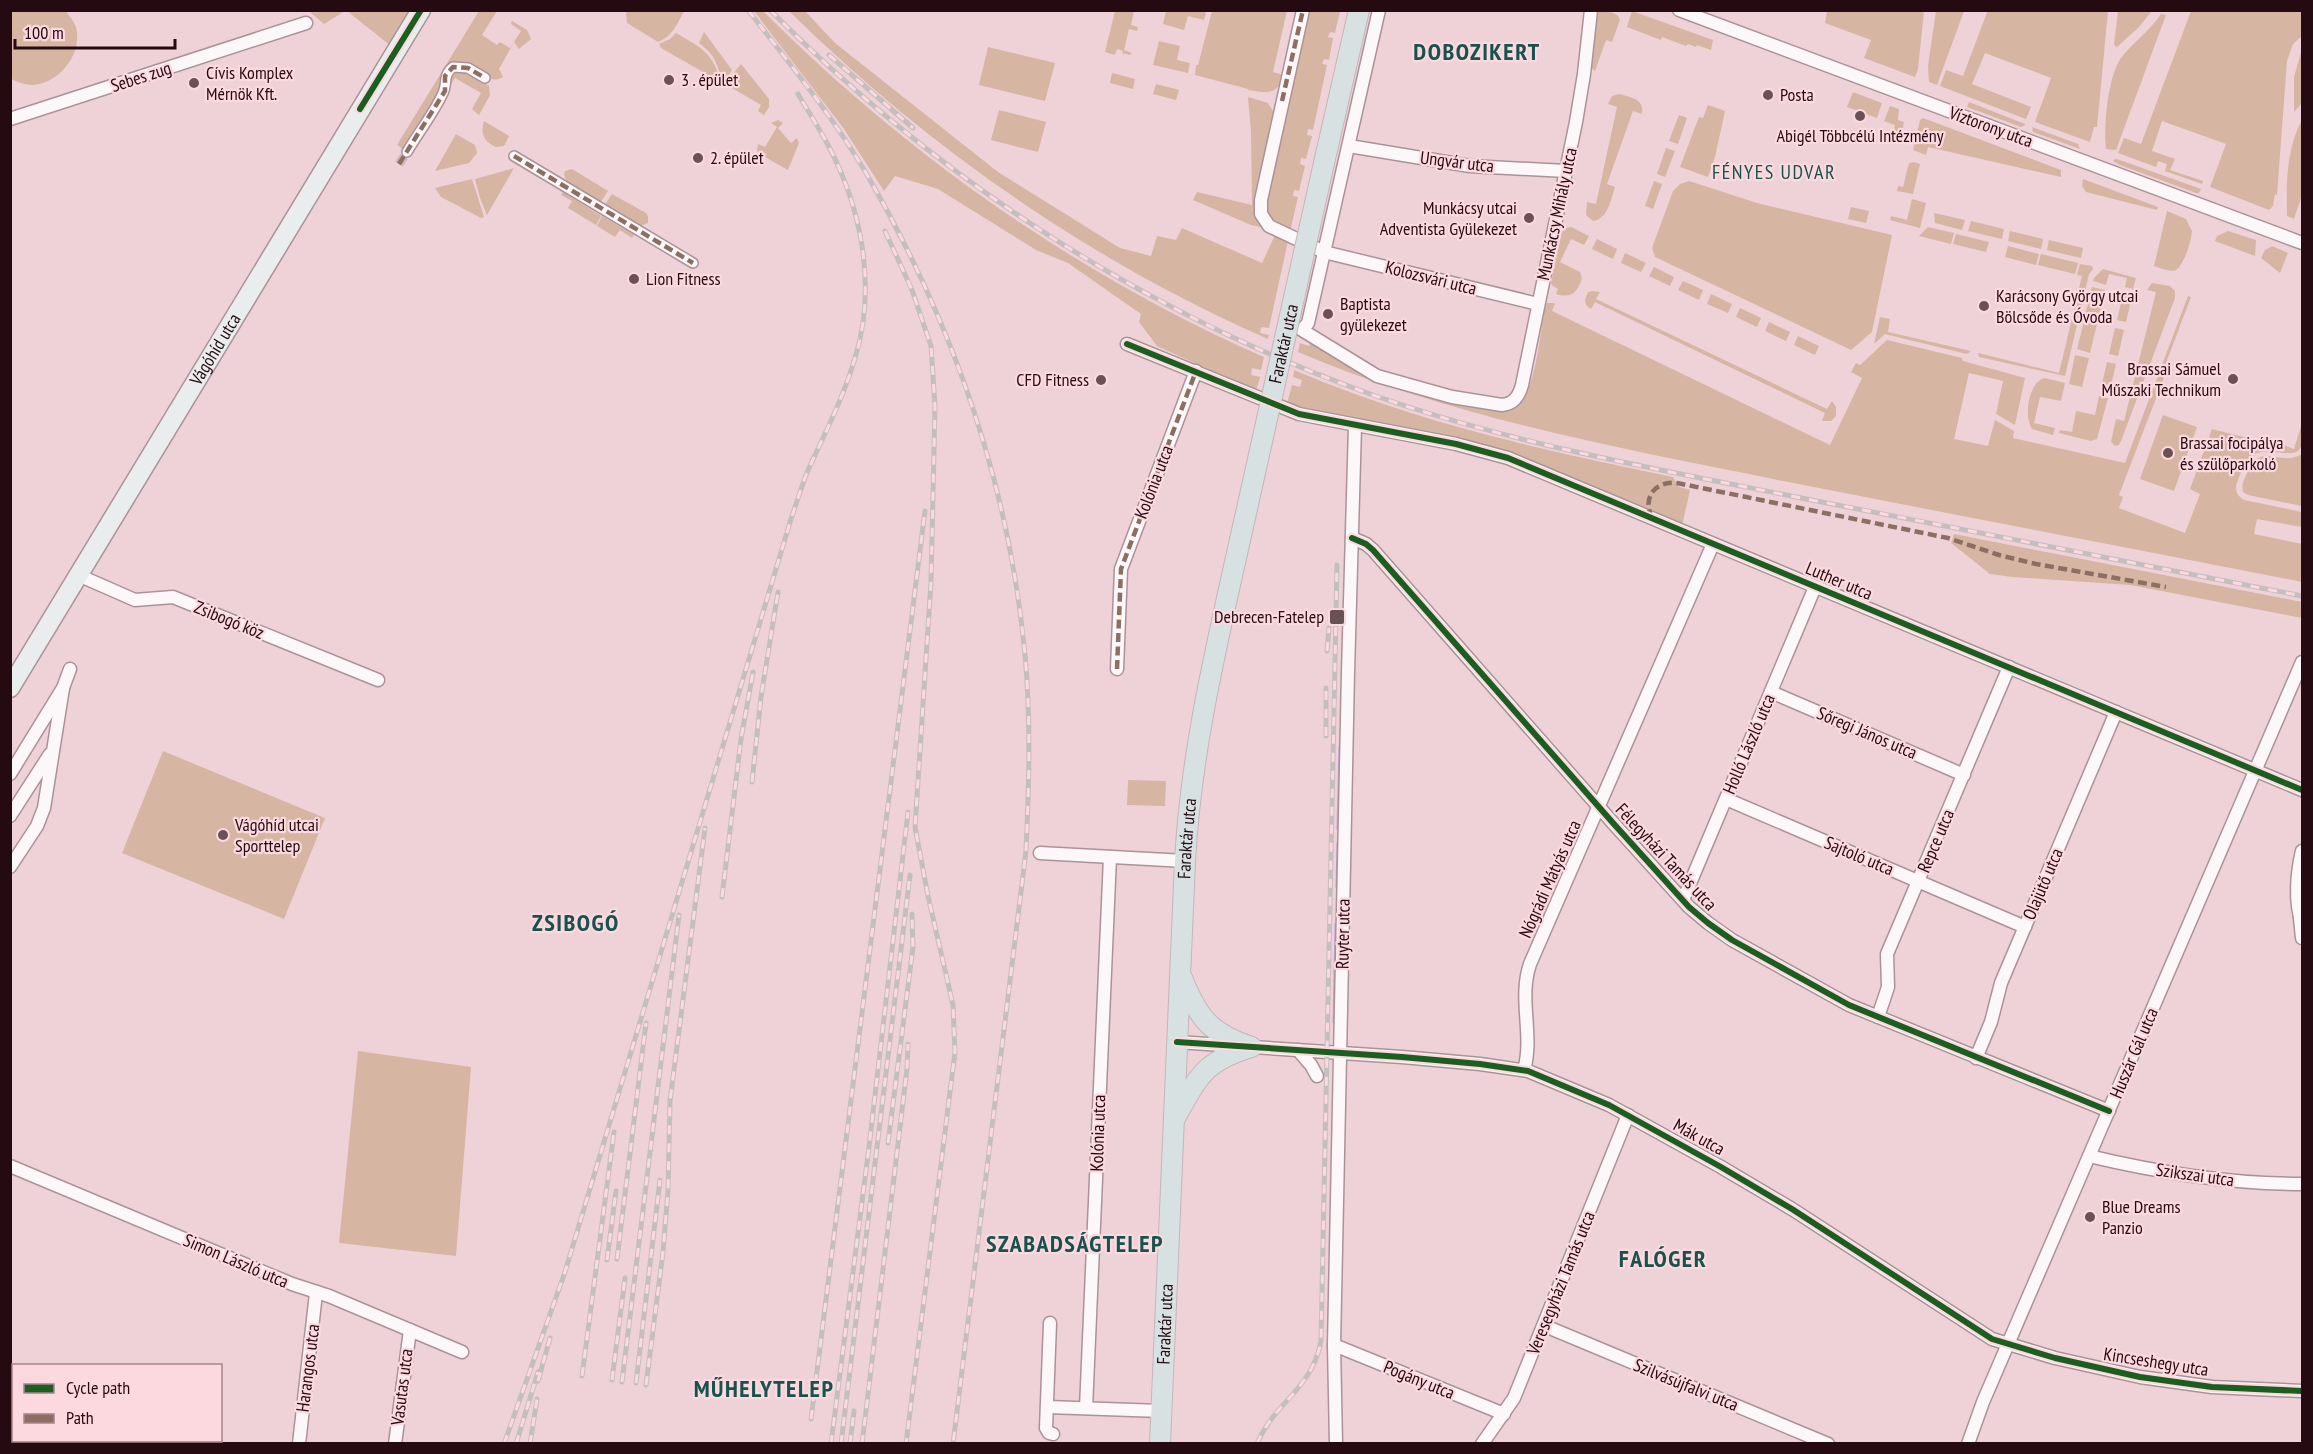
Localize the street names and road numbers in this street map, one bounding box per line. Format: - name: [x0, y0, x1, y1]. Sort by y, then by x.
- street label: Sebes zug: [108, 56, 174, 97]
- street label: Víztorony utca: [1945, 100, 2036, 152]
- street label: Ungvár utca: [1419, 146, 1495, 177]
- street label: Munkácsy Mihály utca: [1531, 146, 1582, 282]
- street label: Kolozsvári utca: [1383, 255, 1479, 300]
- street label: Faraktár utca: [1263, 302, 1303, 386]
- street label: Vágóhíd utca: [184, 309, 245, 390]
- street label: Kolónia utca: [1129, 442, 1178, 522]
- street label: Luther utca: [1802, 556, 1876, 605]
- street label: Zsibogó köz: [191, 595, 268, 644]
- street label: Holló László utca: [1717, 690, 1780, 797]
- street label: Sőregi János utca: [1814, 701, 1921, 764]
- street label: Faraktár utca: [1172, 797, 1201, 879]
- street label: Félegyházi Tamás utca: [1611, 798, 1722, 915]
- street label: Repce utca: [1912, 806, 1959, 876]
- street label: Nógrádi Mátyás utca: [1513, 816, 1586, 941]
- street label: Sajtoló utca: [1821, 831, 1897, 880]
- street label: Olajütő utca: [2017, 845, 2068, 923]
- street label: Ruyter utca: [1330, 899, 1355, 969]
- street label: Huszár Gál utca: [2104, 1004, 2163, 1102]
- street label: Kolónia utca: [1085, 1094, 1110, 1172]
- street label: Mák utca: [1669, 1113, 1729, 1160]
- street label: Szikszai utca: [2154, 1158, 2236, 1191]
- street label: Veresegyházi Tamás utca: [1521, 1208, 1600, 1359]
- street label: Simon László utca: [180, 1228, 292, 1293]
- street label: Faraktár utca: [1151, 1283, 1178, 1365]
- street label: Harangos utca: [291, 1323, 324, 1413]
- street label: Kincseshegy utca: [2102, 1342, 2210, 1381]
- street label: Vasutas utca: [385, 1347, 418, 1428]
- street label: Szilvásújfalvi utca: [1630, 1353, 1742, 1416]
- street label: Pogány utca: [1380, 1355, 1458, 1404]

